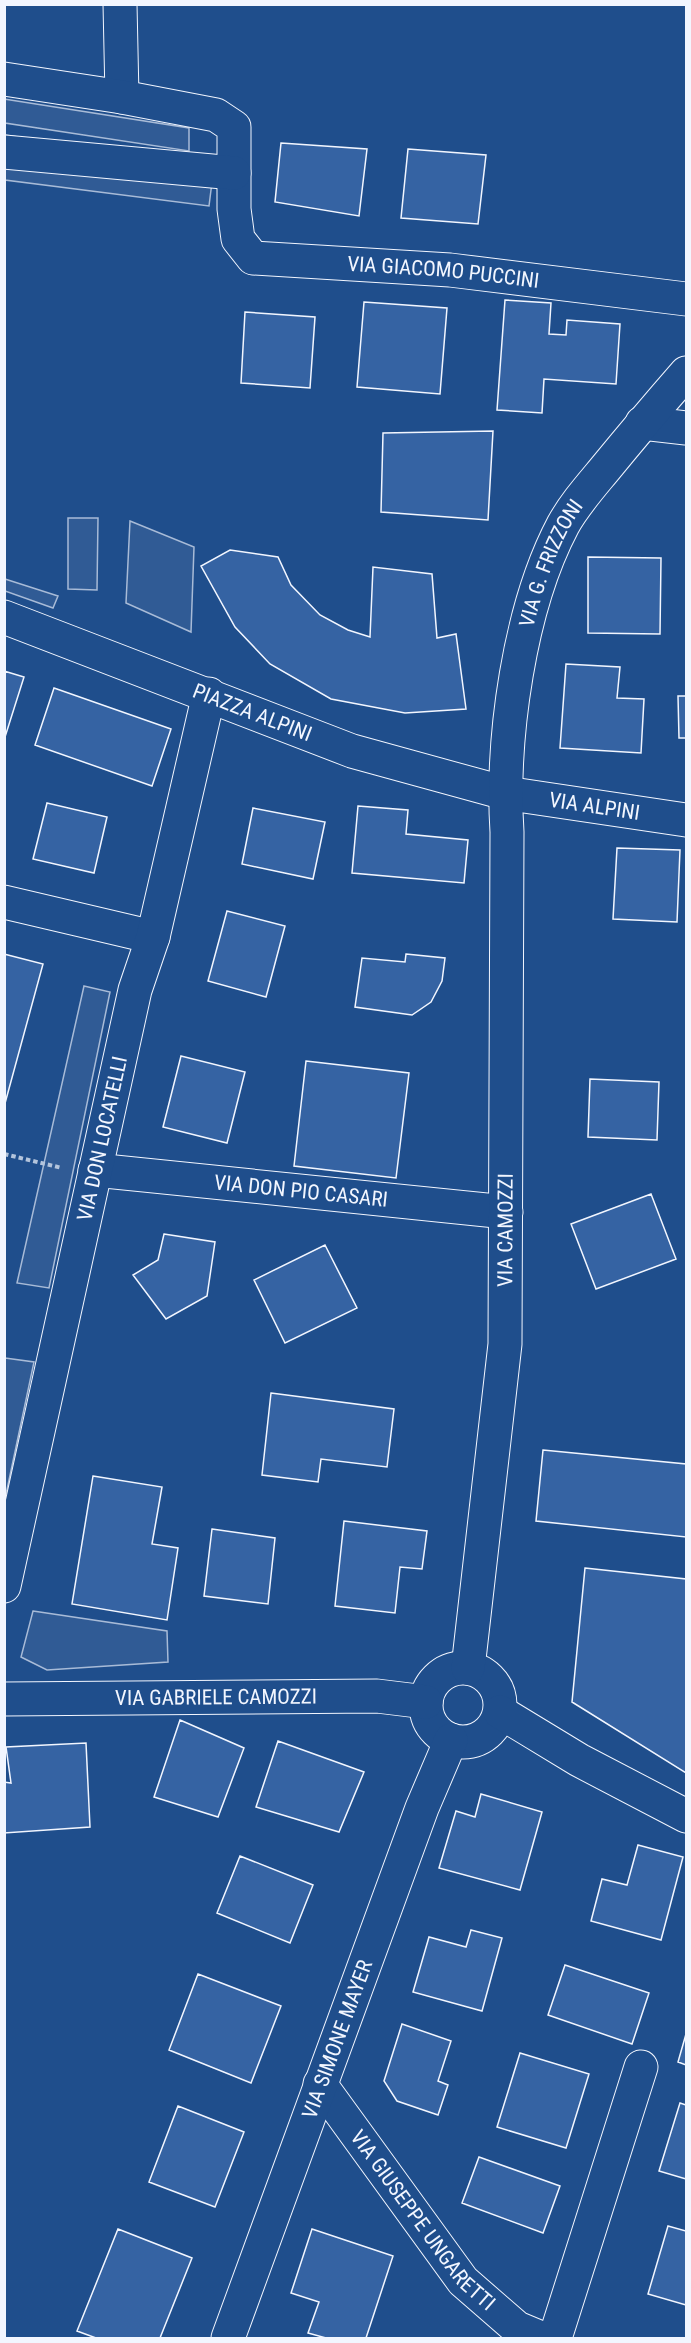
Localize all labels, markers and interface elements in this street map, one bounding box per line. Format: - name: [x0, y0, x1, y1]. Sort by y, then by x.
- street label: VIA GIACOMO PUCCINI: [347, 252, 541, 293]
- street label: VIA G. FRIZZONI: [514, 495, 588, 630]
- street label: PIAZZA ALPINI: [189, 679, 315, 746]
- street label: VIA ALPINI: [547, 788, 641, 825]
- street label: VIA DON LOCATELLI: [73, 1054, 132, 1223]
- street label: VIA DON PIO CASARI: [213, 1170, 389, 1212]
- street label: VIA CAMOZZI: [493, 1173, 518, 1287]
- street label: VIA GABRIELE CAMOZZI: [115, 1684, 317, 1710]
- street label: VIA SIMONE MAYER: [297, 1957, 377, 2122]
- street label: VIA GIUSEPPE UNGARETTI: [346, 2126, 500, 2315]

